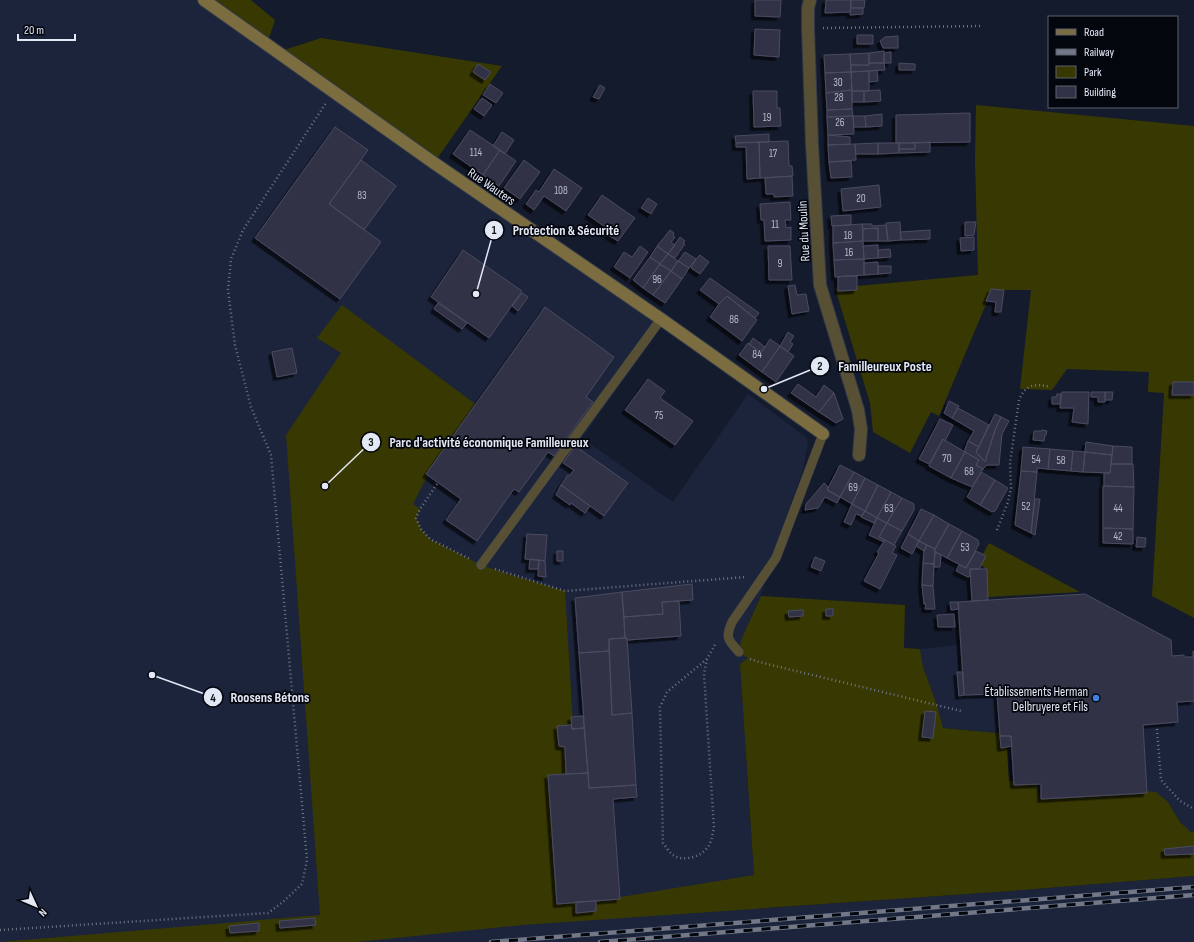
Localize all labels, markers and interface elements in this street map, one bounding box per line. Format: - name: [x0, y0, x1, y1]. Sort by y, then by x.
- scale bar: [18, 16, 75, 42]
- legend: [1048, 16, 1178, 108]
- text: 20 m: [24, 23, 44, 38]
- text: Road: [1084, 25, 1104, 40]
- text: Railway: [1084, 45, 1115, 60]
- text: Park: [1084, 65, 1102, 80]
- house number: 30: [833, 76, 843, 89]
- text: Building: [1084, 85, 1116, 100]
- house number: 28: [834, 91, 844, 104]
- house number: 19: [763, 111, 771, 124]
- house number: 26: [835, 116, 845, 129]
- house number: 114: [470, 146, 483, 159]
- house number: 17: [769, 147, 778, 160]
- street label: Rue Wauters: [464, 165, 519, 209]
- house number: 108: [554, 184, 568, 197]
- house number: 83: [357, 189, 367, 202]
- house number: 20: [856, 192, 866, 205]
- street label: Rue du Moulin: [794, 200, 814, 262]
- callout: Protection & Sécurité: [484, 217, 627, 243]
- house number: 11: [771, 218, 779, 231]
- text: Protection & Sécurité: [513, 222, 619, 239]
- text: 1: [492, 223, 497, 238]
- house number: 18: [844, 229, 853, 242]
- house number: 16: [845, 246, 854, 259]
- house number: 9: [778, 257, 783, 270]
- house number: 96: [652, 273, 662, 286]
- house number: 86: [729, 313, 739, 326]
- house number: 84: [752, 348, 762, 361]
- callout: Familleureux Poste: [810, 353, 940, 379]
- text: Familleureux Poste: [838, 358, 932, 375]
- text: 2: [817, 359, 823, 374]
- house number: 75: [655, 409, 663, 422]
- callout: Parc d'activité économique Familleureux: [361, 429, 596, 455]
- text: Parc d'activité économique Familleureux: [389, 434, 589, 451]
- text: 3: [368, 435, 374, 450]
- house number: 70: [942, 452, 952, 465]
- house number: 54: [1031, 453, 1041, 466]
- house number: 58: [1056, 454, 1066, 467]
- house number: 68: [964, 465, 974, 478]
- house number: 69: [848, 481, 858, 494]
- house number: 52: [1022, 500, 1031, 513]
- house number: 63: [884, 502, 894, 515]
- house number: 44: [1113, 502, 1123, 515]
- house number: 42: [1113, 530, 1123, 543]
- house number: 53: [960, 541, 970, 554]
- callout: Roosens Bétons: [203, 684, 318, 710]
- place label: Établissements Herman Delbruyere et Fils: [984, 684, 1088, 715]
- text: Roosens Bétons: [231, 689, 309, 706]
- text: 4: [210, 691, 216, 706]
- marker: Établissements Herman Delbruyere et Fils: [1091, 693, 1101, 703]
- north arrow: [16, 886, 56, 926]
- text: N: [36, 906, 50, 919]

